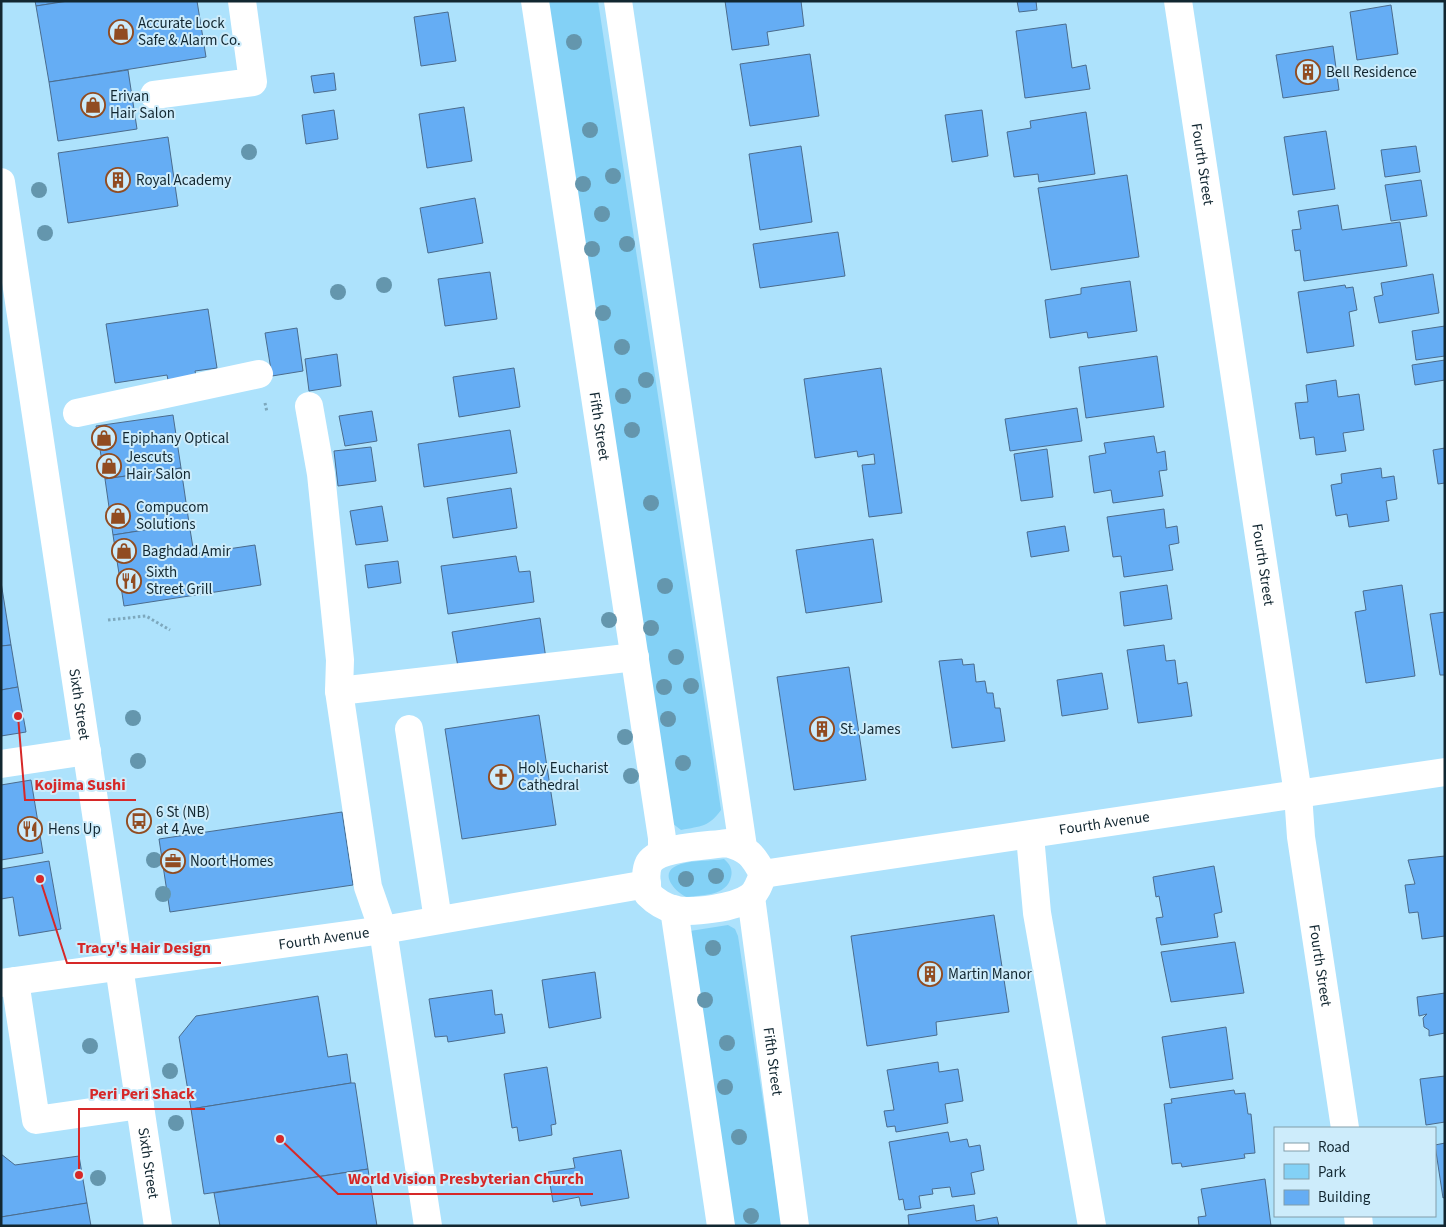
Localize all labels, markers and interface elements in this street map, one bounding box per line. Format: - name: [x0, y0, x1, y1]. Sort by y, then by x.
- place label: Accurate Lock Safe & Alarm Co.: [138, 13, 241, 51]
- shop icon: Accurate Lock Safe & Alarm Co.: [108, 19, 134, 45]
- building icon: Bell Residence: [1295, 59, 1321, 85]
- place label: Bell Residence: [1326, 62, 1417, 83]
- place label: Erivan Hair Salon: [110, 86, 175, 124]
- shop icon: Erivan Hair Salon: [80, 92, 106, 118]
- street label: Fourth Street: [1186, 122, 1219, 207]
- building icon: Royal Academy: [105, 167, 131, 193]
- place label: Royal Academy: [136, 170, 231, 191]
- street label: Fifth Street: [583, 391, 615, 462]
- shop icon: Epiphany Optical: [91, 425, 117, 451]
- place label: Epiphany Optical: [122, 428, 229, 449]
- place label: Jescuts Hair Salon: [126, 447, 191, 485]
- shop icon: Jescuts Hair Salon: [96, 453, 122, 479]
- place label: Compucom Solutions: [136, 497, 209, 535]
- shop icon: Compucom Solutions: [105, 503, 131, 529]
- street label: Fourth Street: [1246, 522, 1279, 607]
- shop icon: Baghdad Amir: [111, 538, 137, 564]
- place label: Baghdad Amir: [142, 541, 232, 562]
- place label: Sixth Street Grill: [146, 562, 213, 600]
- restaurant icon: Sixth Street Grill: [116, 568, 142, 594]
- street label: Sixth Street: [63, 667, 95, 741]
- building icon: St. James: [809, 716, 835, 742]
- place label: St. James: [840, 719, 900, 740]
- place label: Holy Eucharist Cathedral: [518, 758, 608, 796]
- church icon: Holy Eucharist Cathedral: [488, 764, 514, 790]
- callout: Kojima Sushi: [25, 769, 136, 800]
- text: Kojima Sushi: [34, 774, 126, 796]
- place label: 6 St (NB) at 4 Ave: [156, 802, 210, 840]
- street label: Fourth Avenue: [1058, 806, 1151, 841]
- bus stop icon: 6 St (NB) at 4 Ave: [126, 808, 152, 834]
- restaurant icon: Hens Up: [17, 816, 43, 842]
- place label: Hens Up: [48, 819, 101, 840]
- office icon: Noort Homes: [160, 848, 186, 874]
- place label: Noort Homes: [190, 851, 273, 872]
- street label: Fourth Avenue: [277, 922, 371, 955]
- street label: Fourth Street: [1303, 923, 1336, 1008]
- callout: Tracy's Hair Design: [67, 932, 221, 963]
- text: Tracy's Hair Design: [77, 937, 211, 959]
- building icon: Martin Manor: [917, 961, 943, 987]
- place label: Martin Manor: [948, 964, 1032, 985]
- street label: Fifth Street: [758, 1026, 787, 1097]
- callout: Peri Peri Shack: [79, 1078, 205, 1109]
- text: Peri Peri Shack: [89, 1083, 195, 1105]
- street label: Sixth Street: [132, 1126, 164, 1200]
- legend: [1274, 1127, 1436, 1217]
- text: Road: [1318, 1137, 1350, 1158]
- text: Park: [1318, 1162, 1347, 1183]
- callout: World Vision Presbyterian Church: [338, 1163, 593, 1194]
- text: World Vision Presbyterian Church: [348, 1168, 584, 1190]
- text: Building: [1318, 1187, 1371, 1208]

